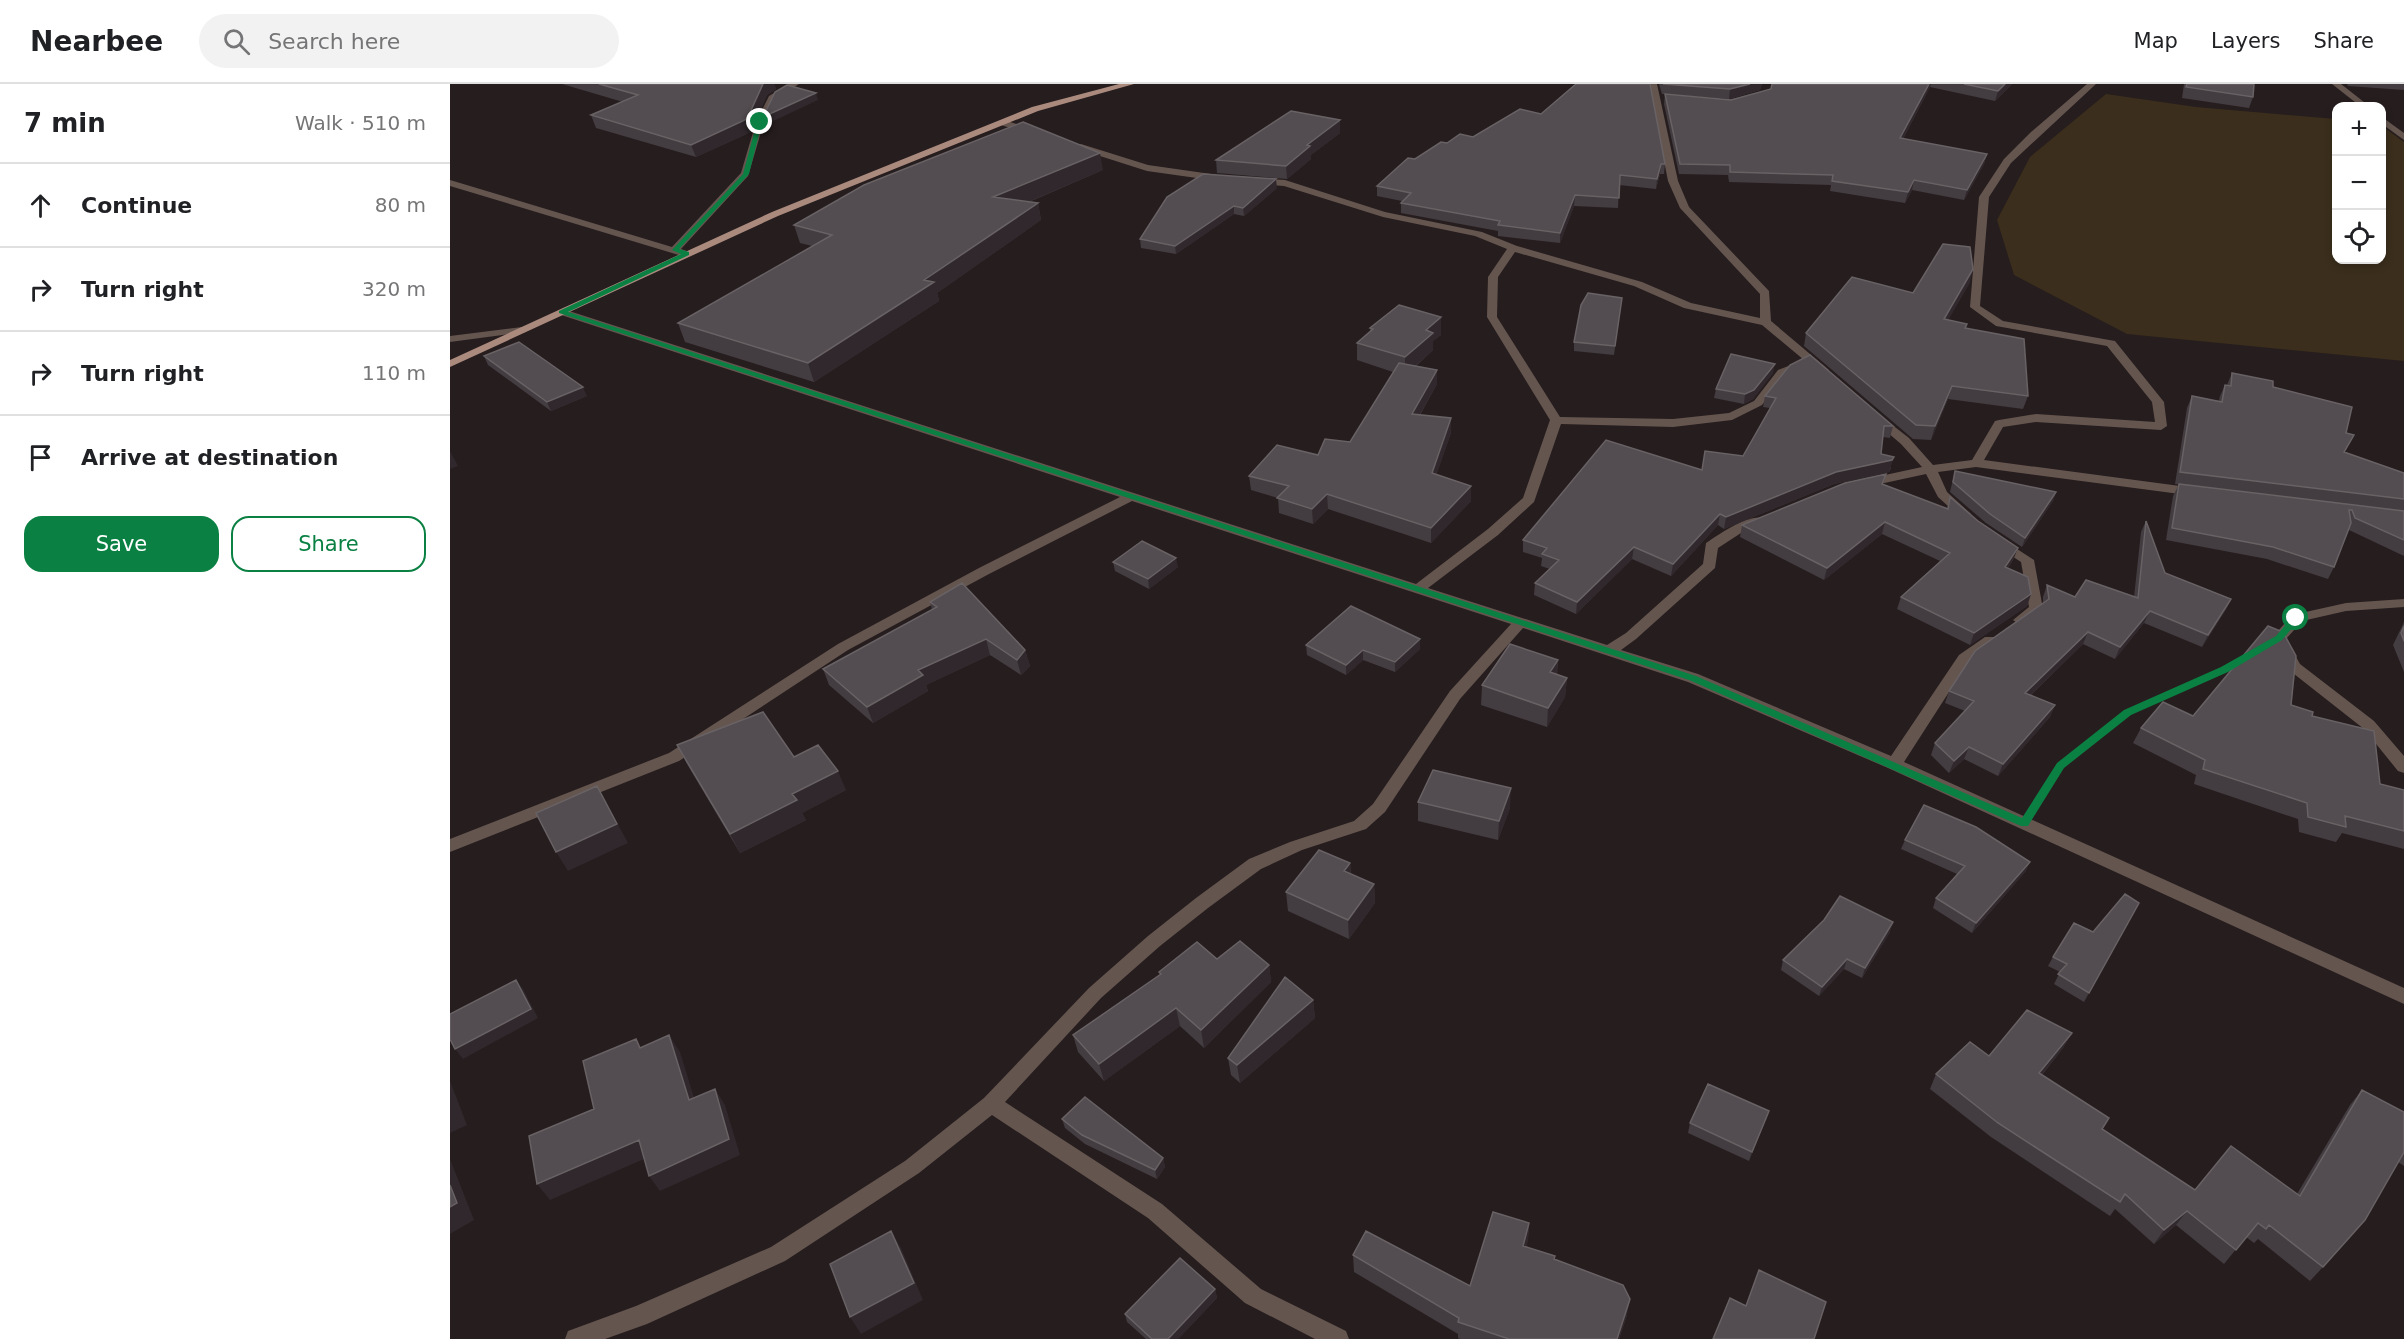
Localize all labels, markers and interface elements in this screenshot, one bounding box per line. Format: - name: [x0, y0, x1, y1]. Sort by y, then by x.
- search box: [199, 14, 619, 68]
- text: Nearbee: [30, 25, 163, 58]
- icon: search: [220, 25, 253, 58]
- text: Search here: [268, 29, 400, 54]
- text: Map: [2134, 29, 2178, 53]
- text: Layers: [2211, 29, 2280, 53]
- text: Share: [2313, 29, 2374, 53]
- map controls: [2332, 102, 2386, 264]
- button: +: [2332, 102, 2386, 156]
- text: 7 min: [24, 108, 106, 138]
- route end: [746, 108, 772, 134]
- text: Walk · 510 m: [295, 111, 426, 135]
- button: −: [2332, 156, 2386, 210]
- icon: ahead: [24, 189, 57, 222]
- text: Continue: [81, 193, 192, 218]
- text: 80 m: [375, 193, 426, 217]
- button: locate: [2332, 210, 2386, 264]
- icon: right: [24, 273, 57, 306]
- text: Turn right: [81, 277, 204, 302]
- text: 320 m: [362, 277, 426, 301]
- icon: right: [24, 357, 57, 390]
- text: Turn right: [81, 361, 204, 386]
- text: 110 m: [362, 361, 426, 385]
- icon: arrive: [24, 441, 57, 474]
- text: Arrive at destination: [81, 445, 338, 470]
- button: Save: [24, 516, 219, 572]
- button: Share: [231, 516, 426, 572]
- route start: [2282, 604, 2308, 630]

